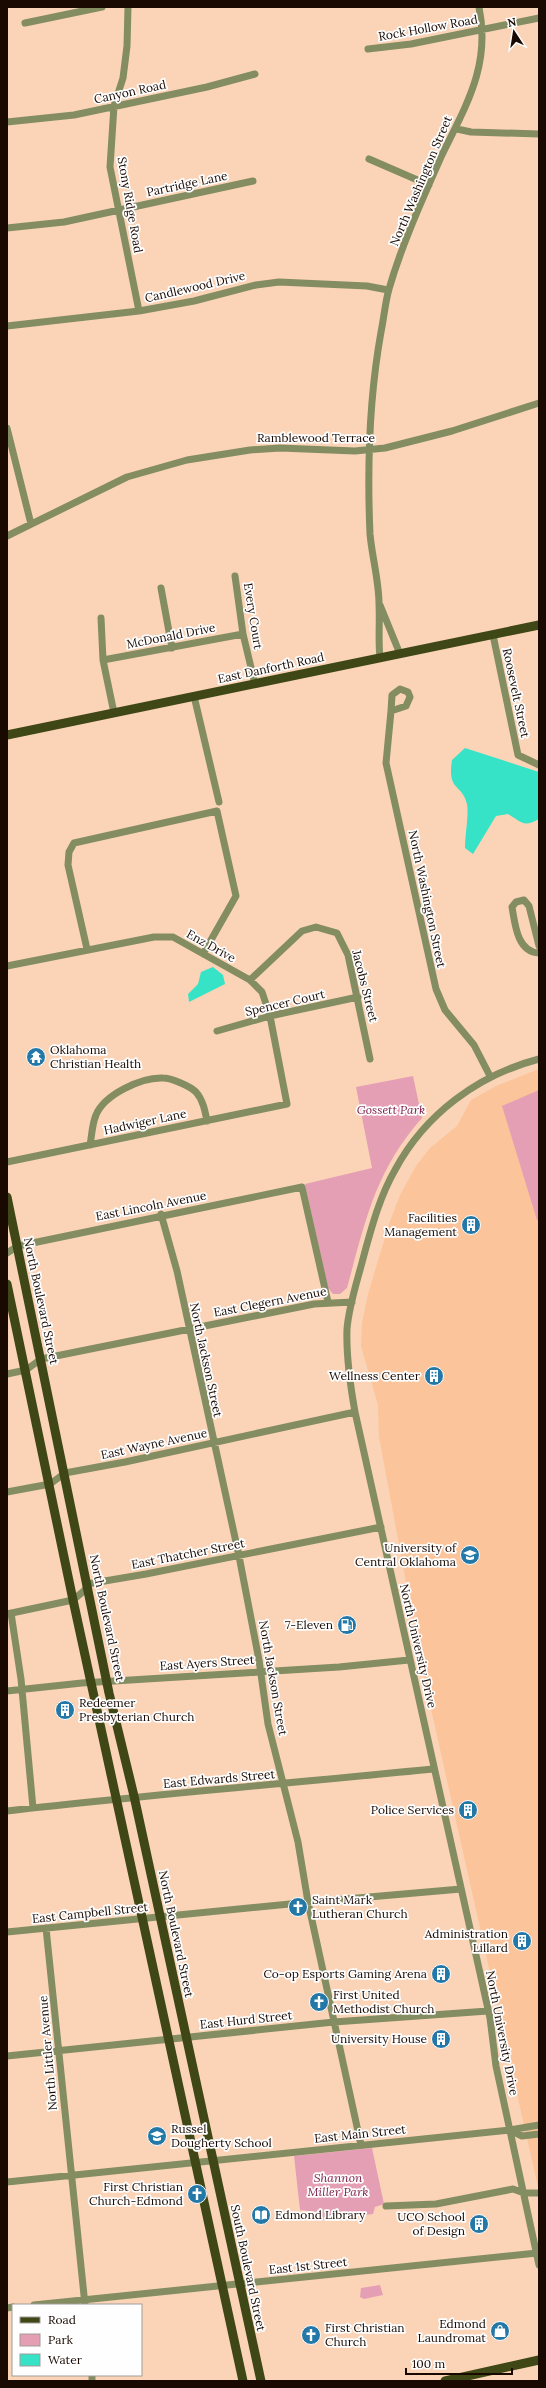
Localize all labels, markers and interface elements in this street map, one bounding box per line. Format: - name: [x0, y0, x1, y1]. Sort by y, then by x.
- street label: Rock Hollow Road: [377, 11, 479, 44]
- north arrow: [494, 12, 534, 52]
- text: N: [506, 14, 518, 30]
- street label: Canyon Road: [92, 77, 167, 106]
- street label: North Washington Street: [386, 113, 455, 248]
- street label: Stony Ridge Road: [115, 156, 146, 254]
- street label: Partridge Lane: [145, 167, 229, 199]
- street label: Candlewood Drive: [143, 268, 247, 305]
- street label: Ramblewood Terrace: [257, 430, 375, 445]
- street label: Every Court: [241, 582, 266, 651]
- street label: McDonald Drive: [125, 619, 217, 651]
- street label: Roosevelt Street: [500, 647, 533, 739]
- street label: East Danforth Road: [216, 649, 326, 686]
- street label: North Washington Street: [406, 829, 449, 969]
- street label: Enz Drive: [184, 926, 239, 965]
- street label: Jacobs Street: [349, 947, 382, 1024]
- street label: Spencer Court: [244, 986, 327, 1019]
- place label: Oklahoma Christian Health: [50, 1042, 141, 1071]
- temple icon: Oklahoma Christian Health: [25, 1046, 47, 1068]
- park label: Gossett Park: [357, 1102, 425, 1117]
- street label: Hadwiger Lane: [102, 1105, 188, 1138]
- street label: East Lincoln Avenue: [94, 1187, 208, 1224]
- place label: Facilities Management: [384, 1210, 457, 1239]
- building icon: Facilities Management: [460, 1214, 482, 1236]
- street label: North Boulevard Street: [21, 1236, 62, 1366]
- street label: East Clegern Avenue: [212, 1283, 328, 1320]
- street label: North Jackson Street: [187, 1301, 226, 1419]
- building icon: Wellness Center: [423, 1365, 445, 1387]
- place label: Wellness Center: [329, 1368, 421, 1383]
- street label: East Wayne Avenue: [99, 1425, 209, 1462]
- street label: East Thatcher Street: [130, 1535, 246, 1572]
- place label: University of Central Oklahoma: [355, 1540, 457, 1569]
- school or university icon: University of Central Oklahoma: [459, 1544, 481, 1566]
- street label: North Boulevard Street: [87, 1553, 128, 1683]
- street label: North University Drive: [397, 1582, 440, 1710]
- fuel station icon: 7-Eleven: [336, 1614, 358, 1636]
- place label: 7-Eleven: [285, 1617, 333, 1632]
- street label: North Jackson Street: [256, 1619, 291, 1737]
- street label: East Ayers Street: [159, 1652, 255, 1673]
- place label: Redeemer Presbyterian Church: [79, 1695, 195, 1724]
- building icon: Redeemer Presbyterian Church: [54, 1699, 76, 1721]
- street label: East Edwards Street: [162, 1766, 276, 1791]
- building icon: Police Services: [457, 1799, 479, 1821]
- place label: Police Services: [371, 1802, 454, 1817]
- street label: North Boulevard Street: [156, 1869, 197, 1999]
- place label: Saint Mark Lutheran Church: [312, 1892, 408, 1921]
- church icon: Saint Mark Lutheran Church: [287, 1896, 309, 1918]
- street label: East Campbell Street: [31, 1899, 149, 1926]
- place label: Administration Lillard: [424, 1926, 508, 1955]
- building icon: Administration Lillard: [511, 1930, 533, 1952]
- building icon: Co-op Esports Gaming Arena: [430, 1963, 452, 1985]
- place label: Co-op Esports Gaming Arena: [263, 1966, 427, 1981]
- street label: North University Drive: [483, 1969, 522, 2097]
- place label: First United Methodist Church: [333, 1987, 435, 2016]
- church icon: First United Methodist Church: [308, 1991, 330, 2013]
- street label: North Littler Avenue: [35, 1995, 60, 2111]
- street label: East Hurd Street: [199, 2007, 293, 2032]
- building icon: University House: [430, 2028, 452, 2050]
- place label: University House: [331, 2031, 427, 2046]
- place label: Russel Dougherty School: [171, 2121, 272, 2150]
- street label: East Main Street: [313, 2121, 407, 2146]
- school or university icon: Russel Dougherty School: [146, 2125, 168, 2147]
- park label: Shannon Miller Park: [307, 2170, 369, 2199]
- place label: First Christian Church-Edmond: [89, 2179, 183, 2208]
- church icon: First Christian Church-Edmond: [186, 2183, 208, 2205]
- street label: South Boulevard Street: [228, 2203, 269, 2333]
- library icon: Edmond Library: [250, 2204, 272, 2226]
- place label: Edmond Library: [275, 2207, 366, 2222]
- place label: UCO School of Design: [397, 2209, 465, 2238]
- building icon: UCO School of Design: [468, 2213, 490, 2235]
- street label: East 1st Street: [268, 2254, 348, 2277]
- legend: [12, 2304, 142, 2376]
- text: Road: [48, 2312, 76, 2327]
- place label: Edmond Laundromat: [417, 2316, 486, 2345]
- place label: First Christian Church: [325, 2320, 405, 2349]
- shop icon: Edmond Laundromat: [489, 2320, 511, 2342]
- church icon: First Christian Church: [300, 2324, 322, 2346]
- text: Park: [48, 2332, 74, 2347]
- scale bar: [406, 2350, 512, 2376]
- text: Water: [48, 2352, 83, 2367]
- text: 100 m: [412, 2356, 445, 2371]

